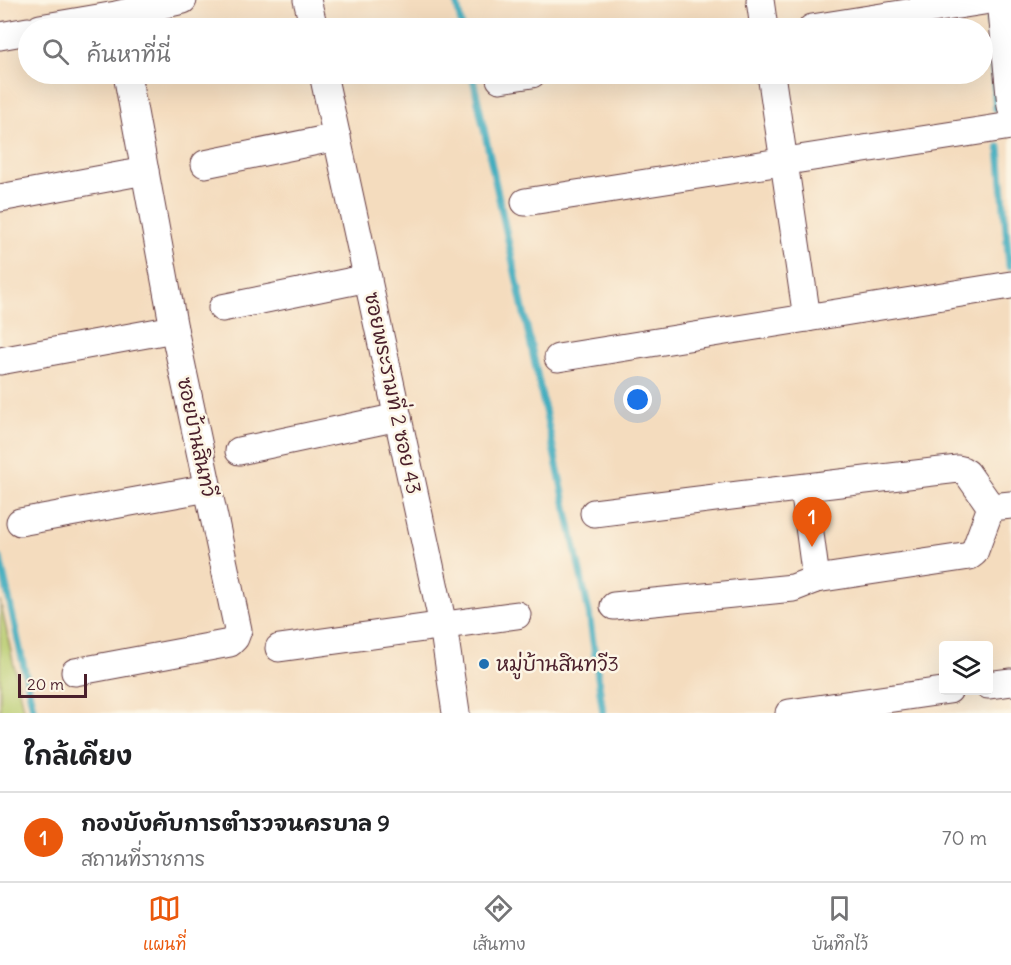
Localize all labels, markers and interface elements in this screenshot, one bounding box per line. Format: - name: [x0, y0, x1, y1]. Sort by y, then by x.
- search box: [18, 18, 993, 84]
- icon: search: [39, 35, 72, 68]
- text: ค้นหาที่นี่: [87, 40, 171, 68]
- street label: ซอยพระรามที่ 2 ซอย 43: [360, 288, 433, 496]
- street label: ซอยบ้านสินทวี: [173, 375, 222, 499]
- your location: [623, 385, 652, 414]
- pin: 1: [792, 498, 832, 547]
- map controls: [939, 641, 993, 695]
- button: layers: [939, 641, 993, 695]
- place label: หมู่บ้านสินทวี3: [496, 651, 619, 680]
- marker: หมู่บ้านสินทวี3: [477, 657, 491, 671]
- scale bar: [18, 671, 87, 698]
- text: 20 m: [27, 674, 64, 694]
- text: ใกล้เคียง: [24, 739, 132, 772]
- text: กองบังคับการตำรวจนครบาล 9: [81, 809, 390, 837]
- text: 1: [40, 825, 47, 850]
- text: 70 m: [942, 825, 987, 850]
- text: สถานที่ราชการ: [81, 846, 205, 871]
- tab: แผนที่: [143, 892, 186, 956]
- tab: เส้นทาง: [472, 892, 525, 956]
- tab: บันทึกไว้: [812, 892, 868, 956]

